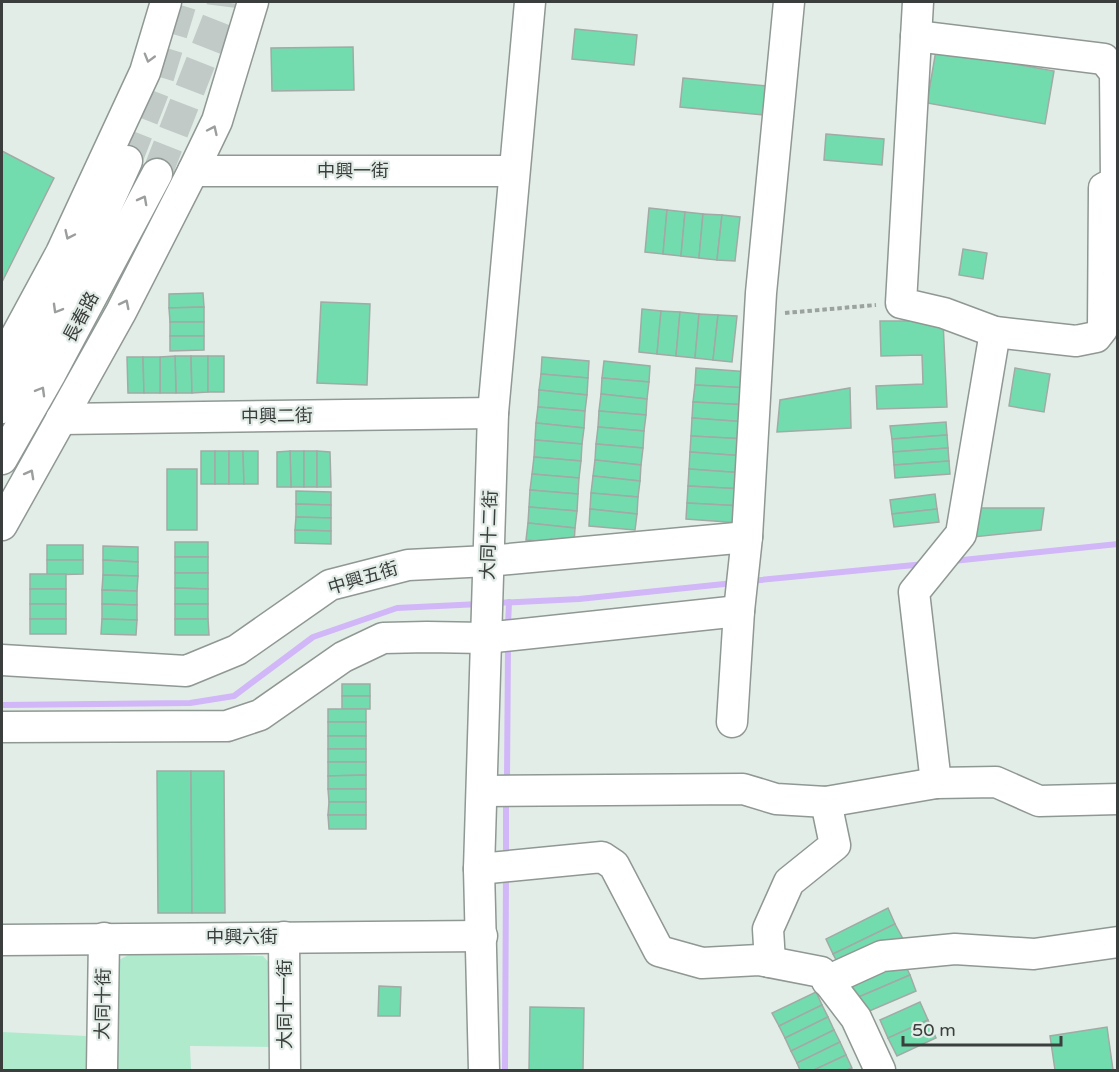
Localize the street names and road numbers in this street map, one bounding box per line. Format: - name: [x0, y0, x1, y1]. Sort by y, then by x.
- street label: 中興一街: [317, 160, 389, 182]
- street label: 長春路: [59, 288, 103, 346]
- street label: 中興二街: [241, 404, 313, 428]
- street label: 大同十二街: [476, 490, 502, 580]
- street label: 中興五街: [325, 557, 401, 599]
- street label: 中興六街: [206, 926, 278, 948]
- street label: 大同十一街: [274, 959, 296, 1049]
- street label: 大同十街: [91, 968, 115, 1040]

